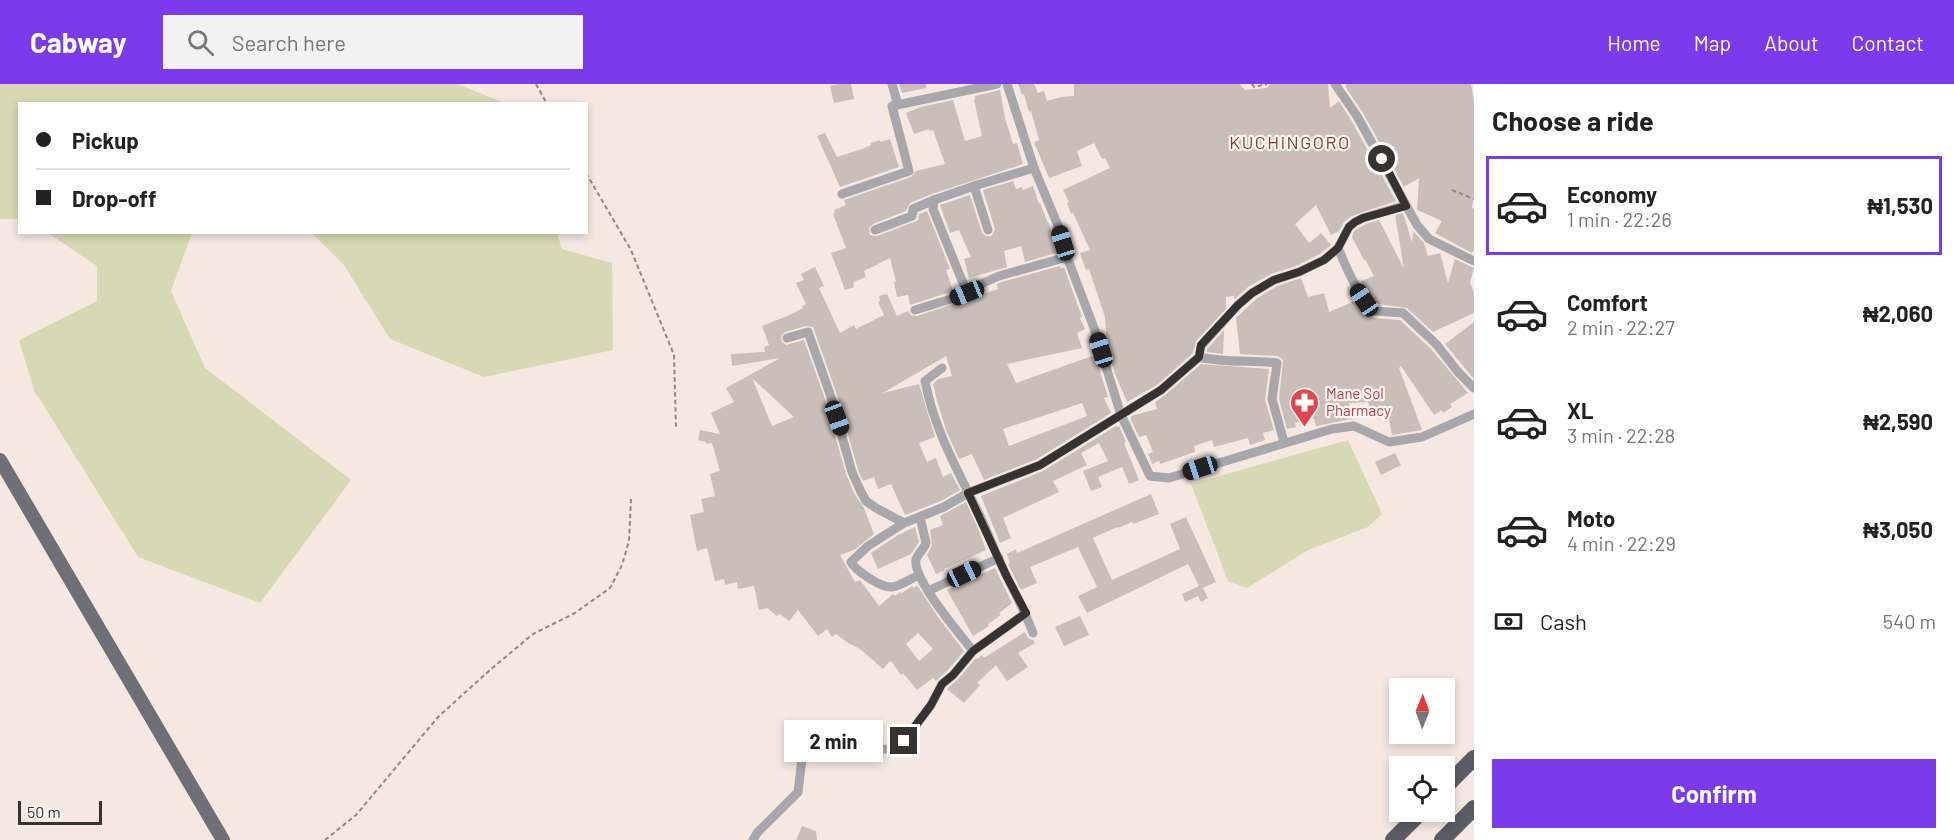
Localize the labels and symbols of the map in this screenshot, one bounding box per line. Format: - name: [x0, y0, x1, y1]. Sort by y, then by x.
- district label: KUCHINGORO: [1229, 131, 1351, 153]
- route start: [1368, 145, 1395, 172]
- car: [1049, 223, 1077, 263]
- car: [947, 278, 987, 308]
- car: [1346, 280, 1382, 320]
- car: [1087, 330, 1115, 370]
- place label: Mane Sol Pharmacy: [1326, 384, 1391, 419]
- pharmacy icon: Mane Sol Pharmacy: [1289, 386, 1321, 428]
- car: [822, 398, 852, 438]
- car: [1180, 454, 1220, 482]
- car: [944, 558, 984, 590]
- north arrow: [1389, 678, 1455, 744]
- callout: 2 min: [784, 720, 883, 762]
- route end: [890, 727, 917, 754]
- scale bar: [18, 798, 102, 826]

